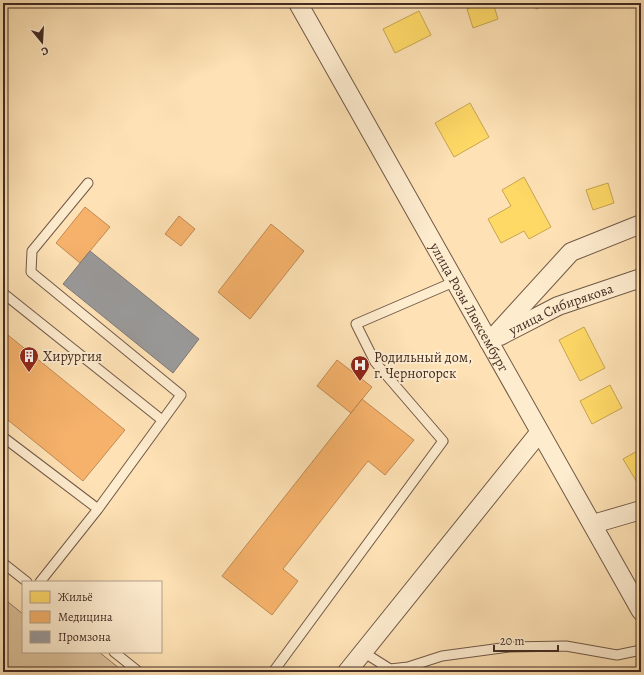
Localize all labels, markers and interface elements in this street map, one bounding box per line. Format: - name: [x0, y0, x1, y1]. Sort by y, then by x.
- north arrow: [22, 22, 62, 62]
- text: С: [39, 43, 50, 59]
- street label: улица Розы Люксембург: [425, 238, 513, 375]
- street label: улица Сибирякова: [505, 279, 616, 340]
- building icon: Хирургия: [18, 345, 40, 373]
- place label: Хирургия: [43, 347, 102, 366]
- place label: Родильный дом, г. Черногорск: [374, 348, 472, 383]
- hospital icon: Родильный дом, г. Черногорск: [349, 354, 371, 382]
- legend: [22, 581, 162, 653]
- text: Жильё: [58, 589, 93, 605]
- text: Медицина: [58, 609, 113, 625]
- scale bar: [494, 627, 558, 653]
- text: Промзона: [58, 629, 111, 645]
- text: 20 m: [500, 633, 524, 649]

